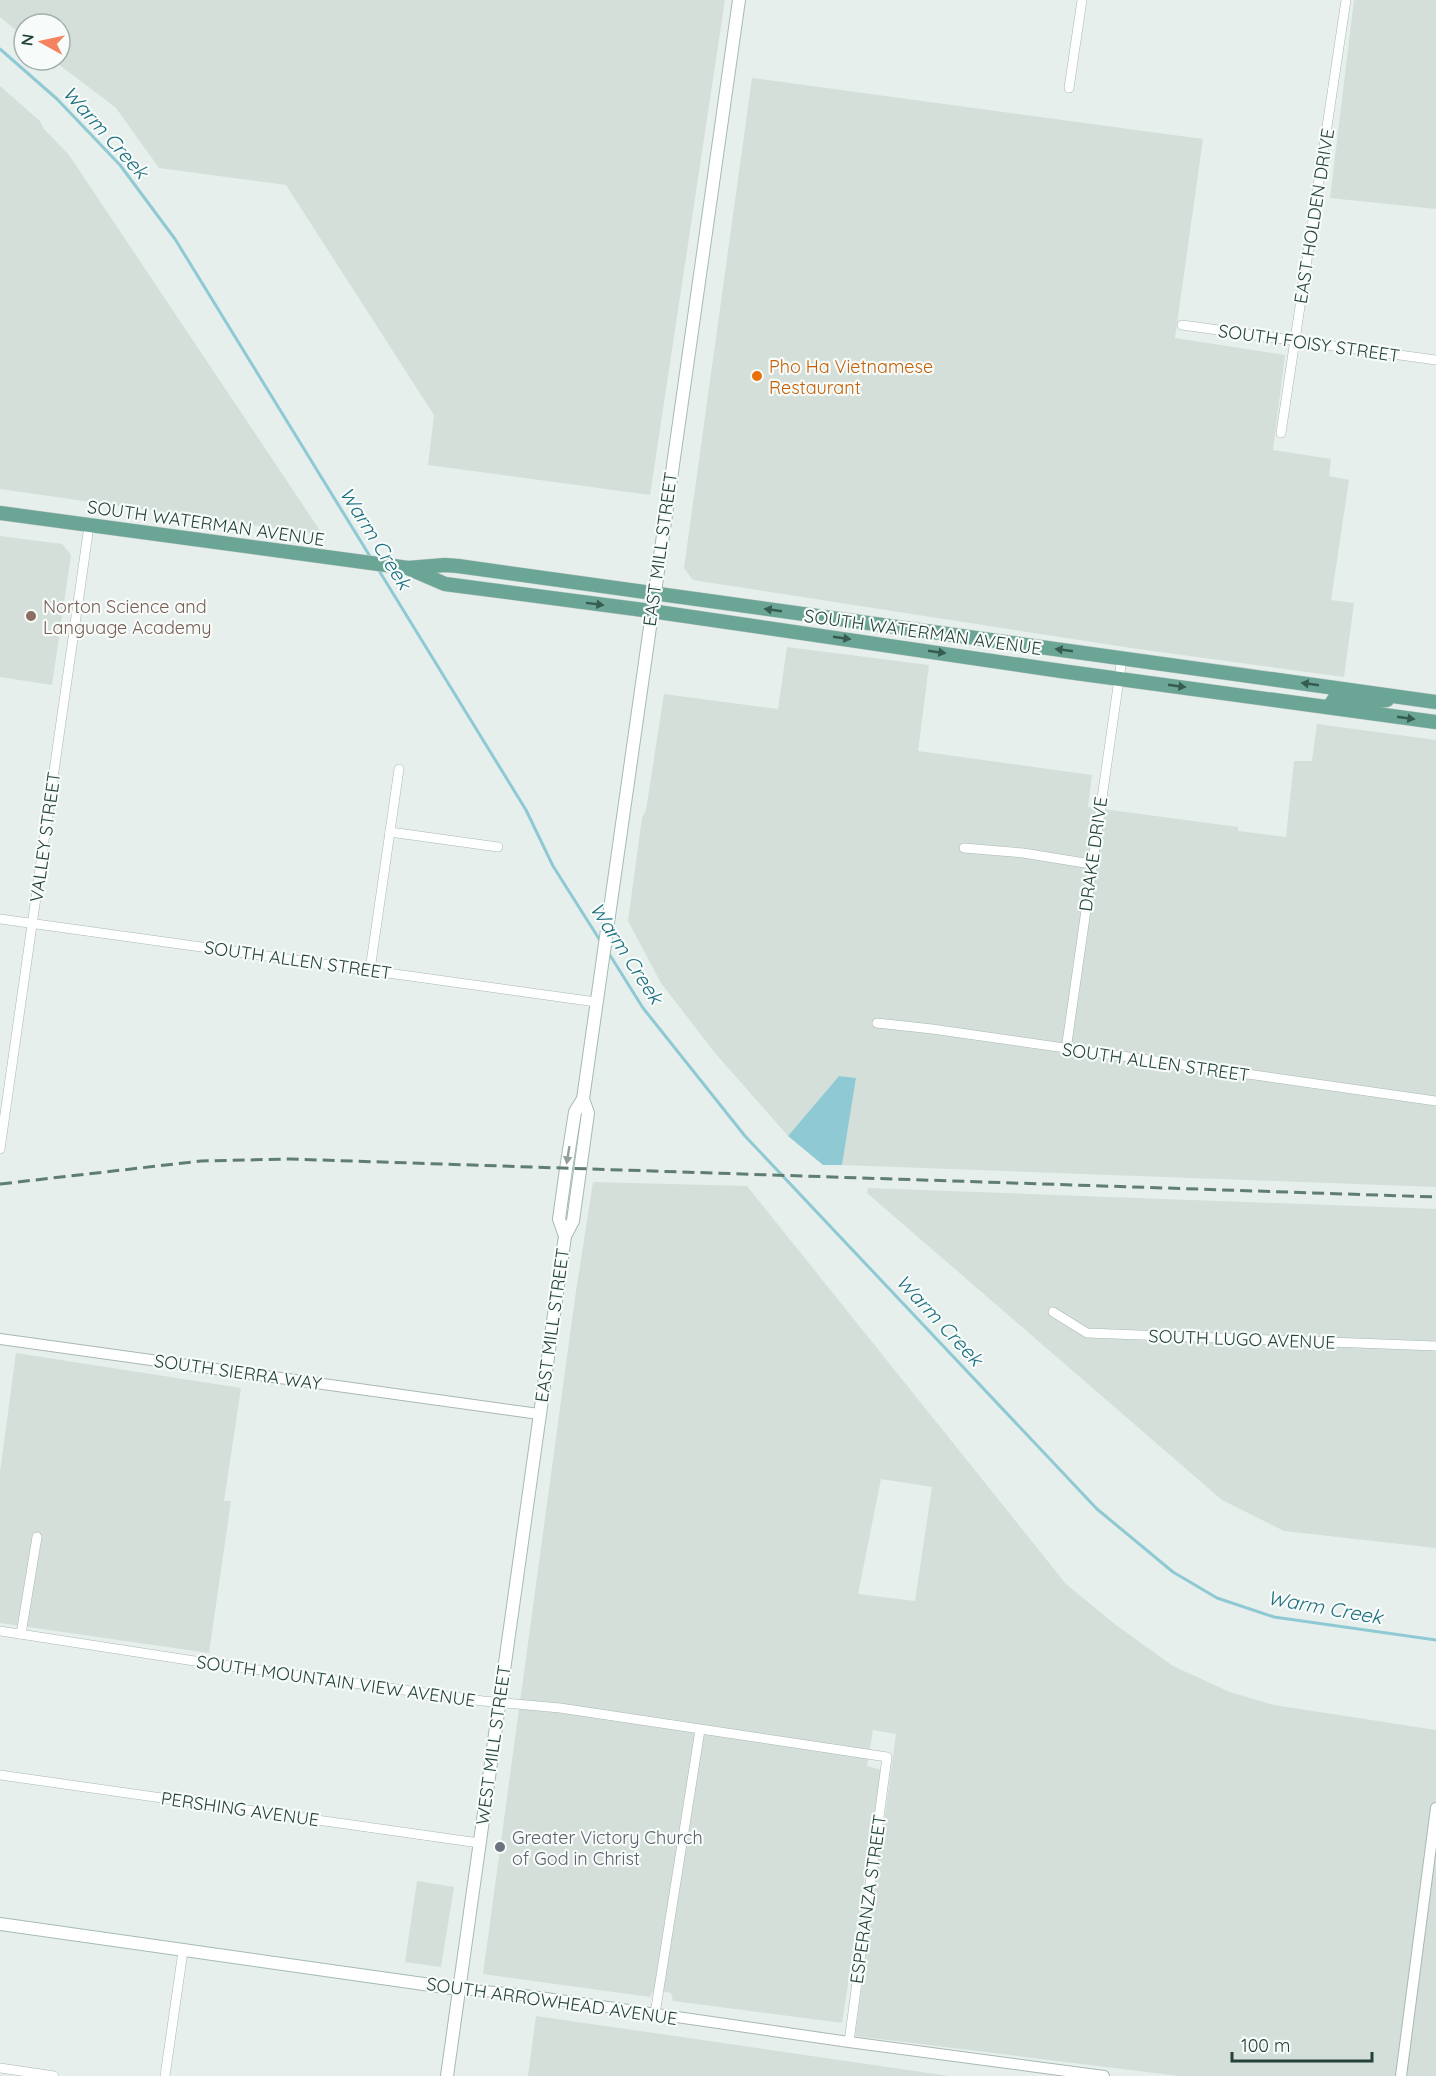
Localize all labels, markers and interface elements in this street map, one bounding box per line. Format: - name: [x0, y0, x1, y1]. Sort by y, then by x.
- north arrow: [12, 12, 72, 72]
- text: N: [16, 33, 38, 47]
- water label: Warm Creek: [58, 80, 156, 185]
- street label: EAST HOLDEN DRIVE: [1289, 127, 1339, 305]
- street label: SOUTH FOISY STREET: [1217, 319, 1401, 367]
- place label: Pho Ha Vietnamese Restaurant: [769, 355, 933, 399]
- marker: Pho Ha Vietnamese Restaurant: [750, 369, 764, 383]
- street label: EAST MILL STREET: [638, 470, 682, 628]
- water label: Warm Creek: [335, 482, 419, 596]
- street label: SOUTH WATERMAN AVENUE: [86, 495, 326, 551]
- place label: Norton Science and Language Academy: [43, 595, 212, 639]
- one-way arrow: [585, 599, 604, 609]
- street label: SOUTH WATERMAN AVENUE: [803, 604, 1043, 660]
- one-way arrow: [763, 605, 782, 614]
- marker: Norton Science and Language Academy: [24, 609, 38, 623]
- one-way arrow: [833, 634, 852, 643]
- one-way arrow: [1054, 645, 1073, 655]
- one-way arrow: [928, 648, 947, 657]
- one-way arrow: [1301, 680, 1320, 689]
- one-way arrow: [1167, 682, 1186, 691]
- one-way arrow: [1397, 713, 1416, 722]
- street label: VALLEY STREET: [24, 770, 66, 904]
- street label: DRAKE DRIVE: [1074, 795, 1112, 913]
- water label: Warm Creek: [585, 897, 670, 1010]
- street label: SOUTH ALLEN STREET: [203, 935, 393, 985]
- street label: SOUTH ALLEN STREET: [1061, 1037, 1251, 1087]
- one-way arrow: [564, 1145, 573, 1164]
- street label: EAST MILL STREET: [530, 1246, 574, 1404]
- water label: Warm Creek: [891, 1269, 990, 1373]
- street label: SOUTH LUGO AVENUE: [1148, 1324, 1336, 1354]
- street label: SOUTH SIERRA WAY: [153, 1349, 323, 1395]
- water label: Warm Creek: [1266, 1585, 1387, 1630]
- street label: SOUTH MOUNTAIN VIEW AVENUE: [195, 1650, 477, 1712]
- street label: WEST MILL STREET: [470, 1663, 516, 1826]
- street label: PERSHING AVENUE: [159, 1787, 321, 1831]
- street label: ESPERANZA STREET: [845, 1813, 891, 1985]
- place label: Greater Victory Church of God in Christ: [512, 1826, 703, 1870]
- marker: Greater Victory Church of God in Christ: [493, 1840, 507, 1854]
- street label: SOUTH ARROWHEAD AVENUE: [425, 1972, 679, 2030]
- scale bar: [1232, 2025, 1372, 2063]
- text: 100 m: [1241, 2034, 1290, 2057]

